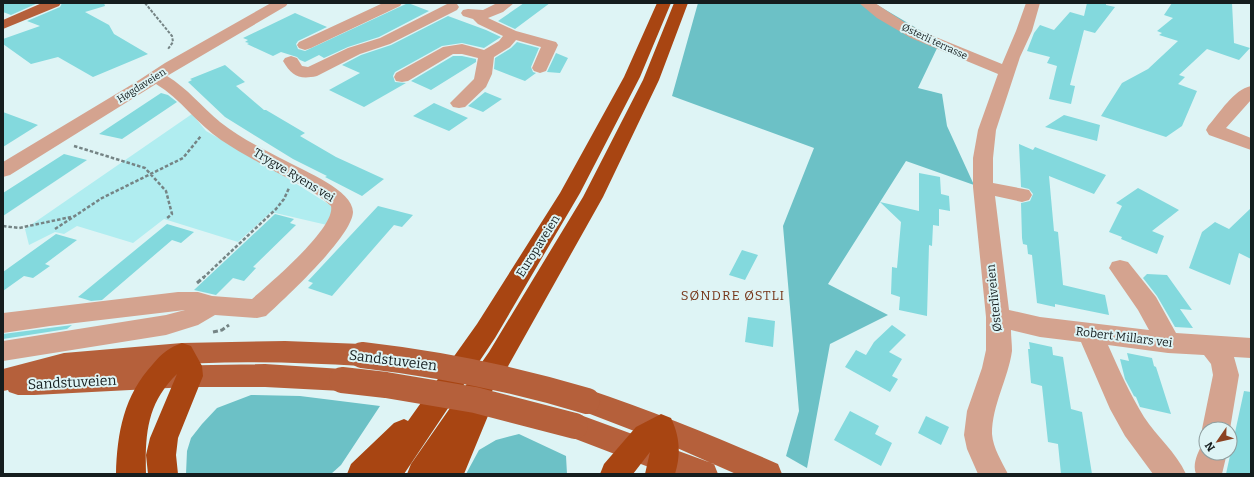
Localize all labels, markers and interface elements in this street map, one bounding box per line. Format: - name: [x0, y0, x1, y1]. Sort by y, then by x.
- street label: Østerli terrasse: [900, 21, 969, 62]
- street label: Høgdaveien: [115, 66, 169, 106]
- street label: Trygve Ryens vei: [251, 145, 337, 205]
- street label: Europaveien: [513, 212, 563, 280]
- street label: Østerliveien: [983, 263, 1004, 332]
- district label: SØNDRE ØSTLI: [681, 288, 785, 303]
- street label: Robert Millars vei: [1075, 324, 1174, 350]
- street label: Sandstuveien: [348, 347, 438, 374]
- street label: Sandstuveien: [27, 372, 117, 393]
- north arrow: [1198, 421, 1238, 461]
- text: N: [1202, 439, 1218, 453]

